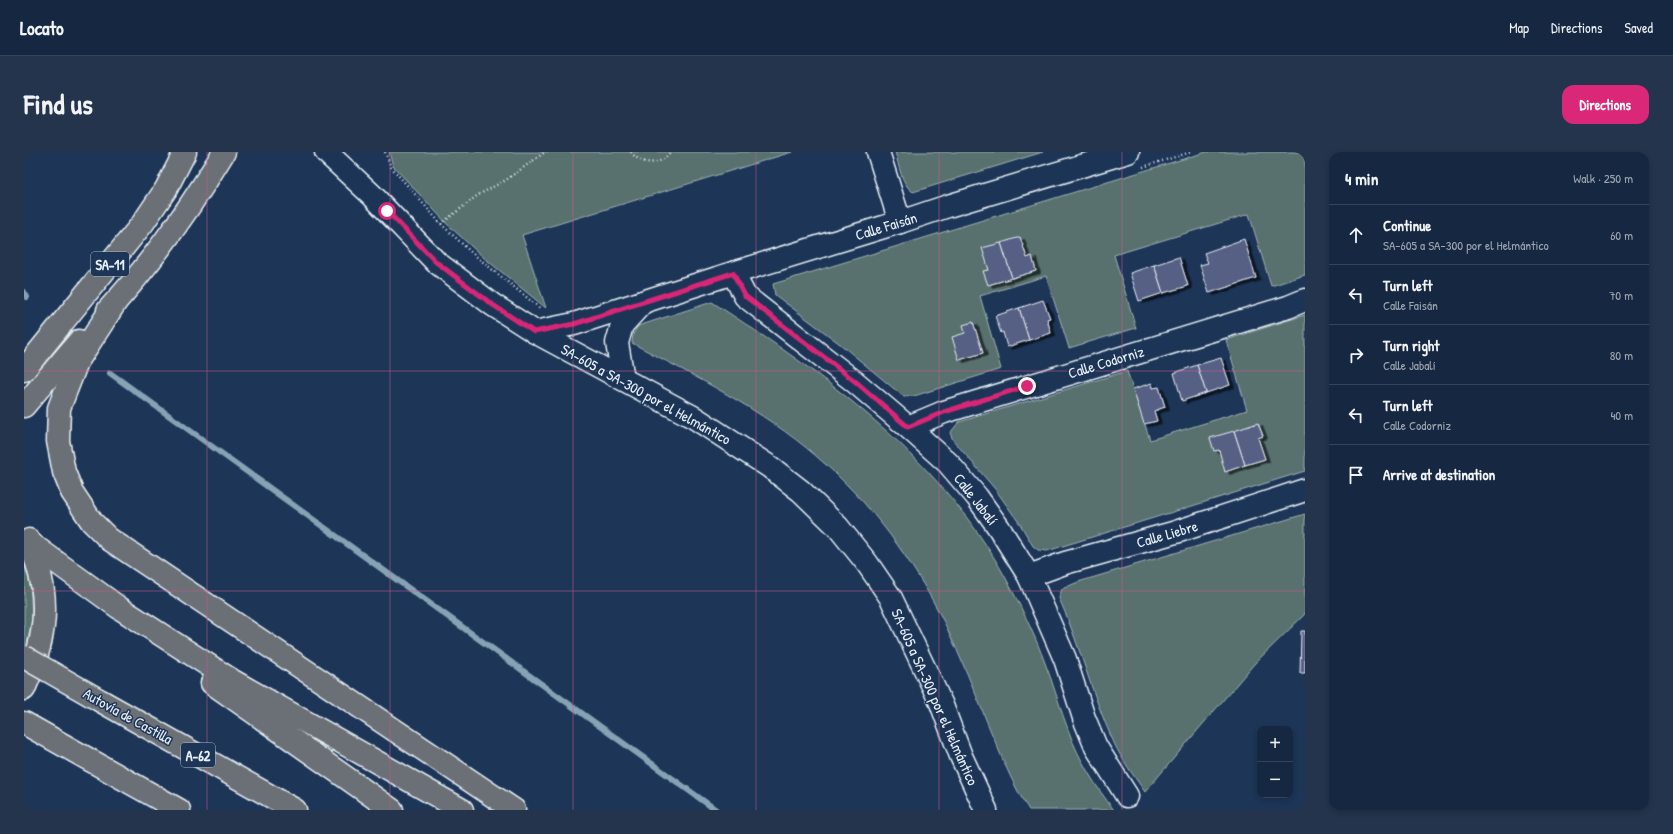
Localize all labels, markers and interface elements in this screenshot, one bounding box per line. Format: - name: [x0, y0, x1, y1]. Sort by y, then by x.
- text: Locato: [20, 15, 64, 41]
- text: Map: [1509, 18, 1529, 37]
- text: Directions: [1551, 18, 1602, 37]
- text: Saved: [1624, 18, 1653, 37]
- text: Find us: [24, 85, 93, 123]
- button: Directions: [1562, 85, 1649, 124]
- text: 4 min: [1345, 167, 1378, 190]
- text: Walk · 250 m: [1573, 169, 1633, 187]
- route start: [378, 202, 396, 220]
- street label: Calle Faisán: [853, 207, 920, 245]
- text: Continue: [1383, 215, 1431, 236]
- icon: ahead: [1345, 224, 1367, 246]
- text: 60 m: [1610, 226, 1633, 244]
- text: SA-605 a SA-300 por el Helmántico: [1383, 236, 1549, 254]
- road number: SA-11: [91, 252, 129, 276]
- text: Turn left: [1383, 275, 1433, 296]
- icon: left: [1345, 284, 1367, 306]
- text: 70 m: [1609, 286, 1633, 304]
- text: Calle Faisán: [1383, 296, 1438, 314]
- text: Turn right: [1383, 335, 1439, 356]
- street label: SA-605 a SA-300 por el Helmántico: [557, 338, 735, 450]
- street label: Calle Codorniz: [1065, 340, 1147, 384]
- icon: right: [1345, 344, 1367, 366]
- text: 80 m: [1610, 346, 1633, 364]
- text: Calle Jabalí: [1383, 356, 1436, 374]
- route end: [1018, 377, 1036, 395]
- text: Turn left: [1383, 395, 1433, 416]
- icon: left: [1345, 404, 1367, 426]
- text: 40 m: [1610, 406, 1633, 424]
- text: Calle Codorniz: [1383, 416, 1451, 434]
- icon: arrive: [1345, 464, 1367, 486]
- text: Arrive at destination: [1383, 464, 1495, 485]
- street label: Calle Jabalí: [949, 469, 1003, 529]
- street label: Calle Liebre: [1134, 515, 1200, 553]
- street label: SA-605 a SA-300 por el Helmántico: [887, 605, 983, 789]
- street label: Autovía de Castilla: [80, 683, 177, 749]
- map controls: [1257, 726, 1293, 798]
- button: +: [1257, 726, 1293, 762]
- road number: A-62: [181, 743, 215, 767]
- button: −: [1257, 762, 1293, 798]

